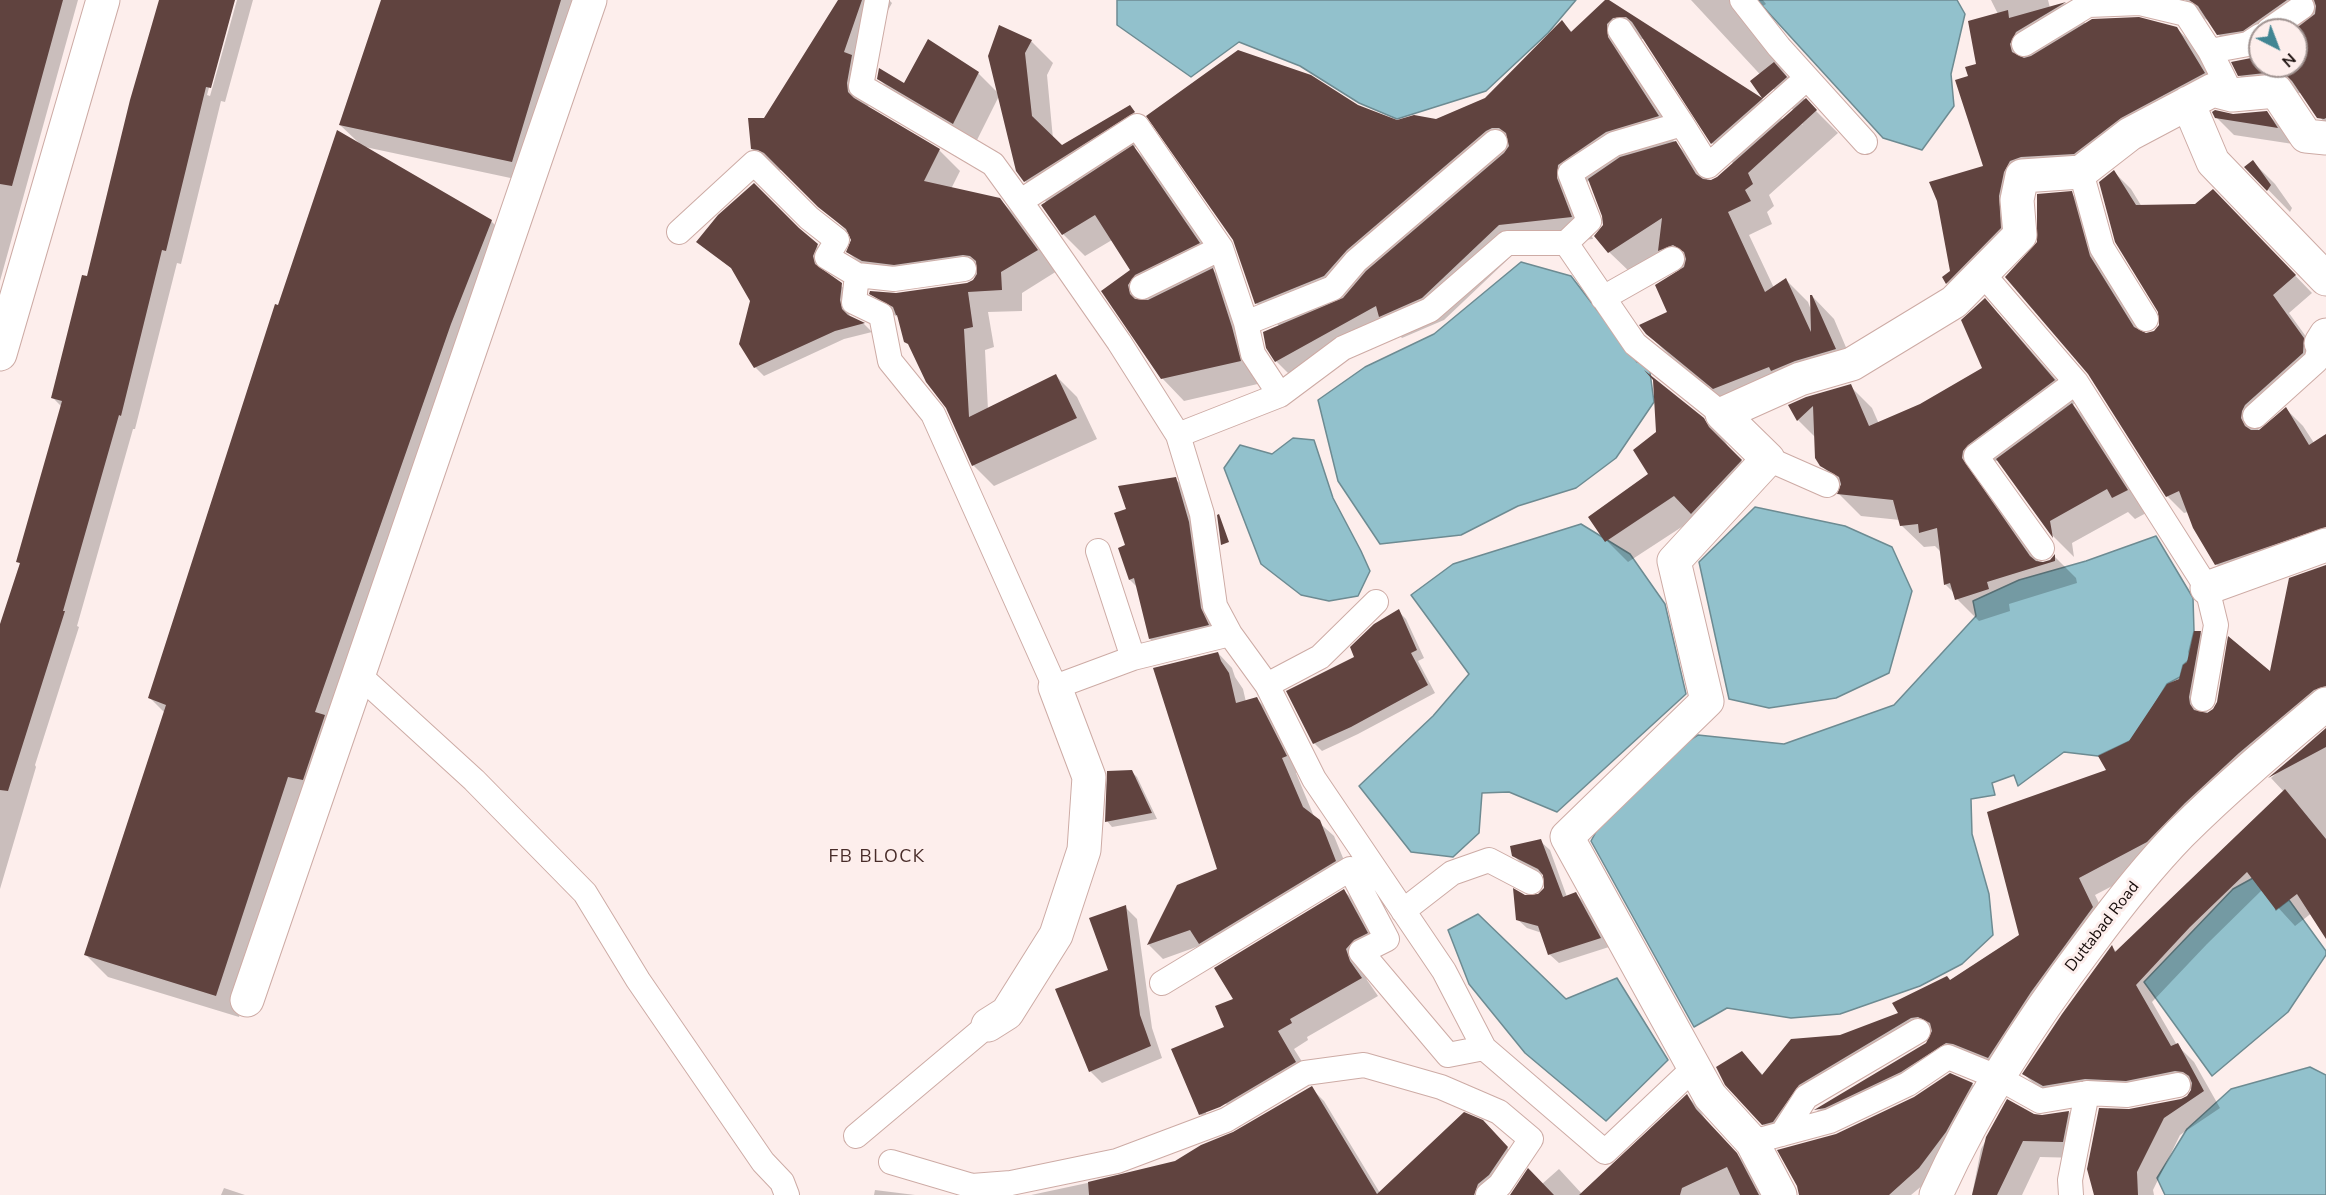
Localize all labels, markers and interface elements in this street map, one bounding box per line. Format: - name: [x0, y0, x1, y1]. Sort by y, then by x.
- north arrow: [2248, 18, 2308, 78]
- text: N: [2277, 48, 2301, 72]
- district label: FB BLOCK: [828, 847, 926, 869]
- street label: Duttabad Road: [2062, 878, 2144, 976]

